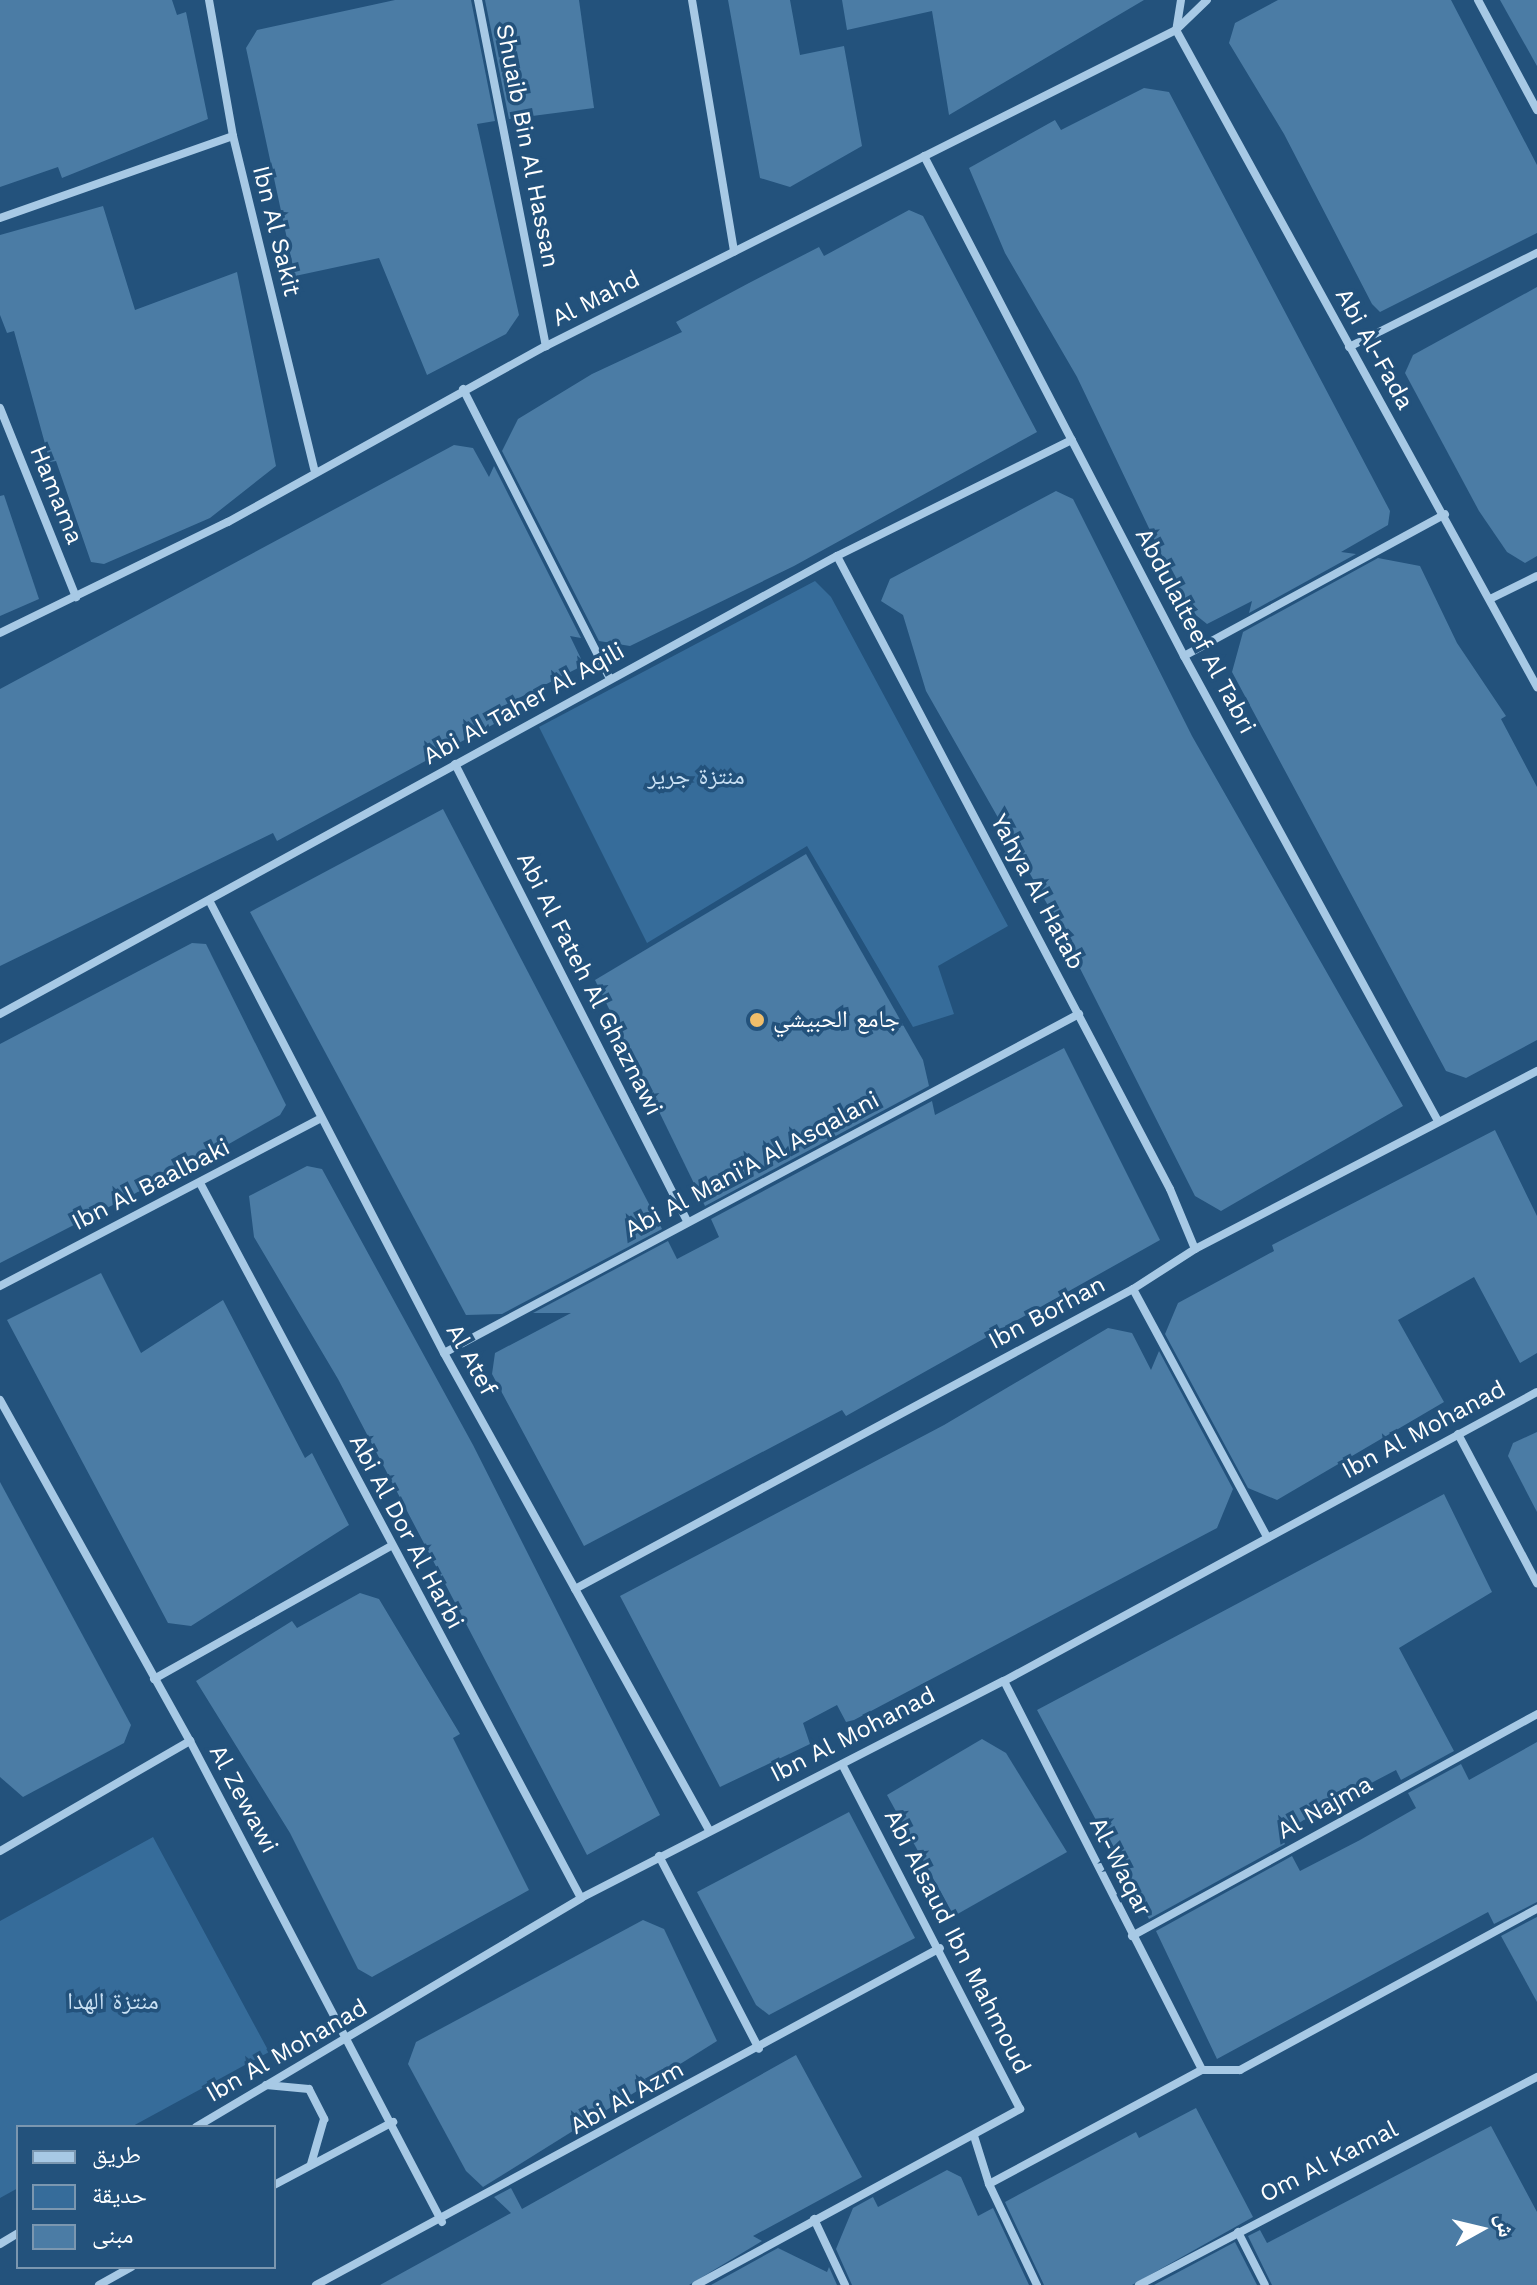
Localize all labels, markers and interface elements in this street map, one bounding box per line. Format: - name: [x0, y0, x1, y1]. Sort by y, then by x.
- street label: Shuaib Bin Al Hassan: [489, 21, 565, 271]
- street label: Ibn Al Sakit: [246, 162, 306, 300]
- street label: Al Mahd: [547, 265, 645, 333]
- street label: Abi Al-Fada: [1329, 283, 1419, 415]
- street label: Hamama: [23, 441, 89, 549]
- street label: Abdulalteef Al Tabri: [1128, 522, 1262, 740]
- street label: Abi Al Taher Al Aqili: [416, 635, 632, 773]
- park label: منتزة جرير: [647, 763, 745, 791]
- street label: Yahya Al Hatab: [983, 808, 1091, 976]
- street label: Abi Al Fateh Al Ghaznawi: [509, 846, 669, 1122]
- place label: جامع الحبيشي: [773, 1006, 900, 1034]
- marker: جامع الحبيشي: [748, 1011, 766, 1029]
- street label: Abi Al Mani'A Al Asqalani: [617, 1084, 887, 1246]
- street label: Ibn Al Baalbaki: [66, 1132, 236, 1238]
- street label: Ibn Borhan: [984, 1270, 1110, 1356]
- street label: Al Atef: [439, 1318, 503, 1402]
- street label: Ibn Al Mohanad: [1336, 1374, 1512, 1486]
- street label: Abi Al Dor Al Harbi: [342, 1428, 470, 1636]
- street label: Ibn Al Mohanad: [765, 1681, 941, 1789]
- street label: Al Zewawi: [202, 1740, 284, 1858]
- street label: Al Najma: [1272, 1770, 1378, 1846]
- street label: Abi Alsaud Ibn Mahmoud: [877, 1805, 1037, 2079]
- street label: Al-Waqar: [1083, 1812, 1157, 1922]
- park label: منتزة الهدا: [67, 1988, 159, 2016]
- street label: Ibn Al Mohanad: [201, 1993, 373, 2109]
- street label: Abi Al Azm: [564, 2054, 690, 2142]
- street label: Om Al Kamal: [1254, 2114, 1404, 2210]
- legend: [16, 2125, 276, 2269]
- text: طريق: [92, 2141, 141, 2169]
- text: حديقة: [92, 2181, 147, 2209]
- north arrow: [1441, 2189, 1521, 2269]
- text: ش: [1491, 2212, 1519, 2239]
- text: مبنى: [92, 2221, 133, 2249]

